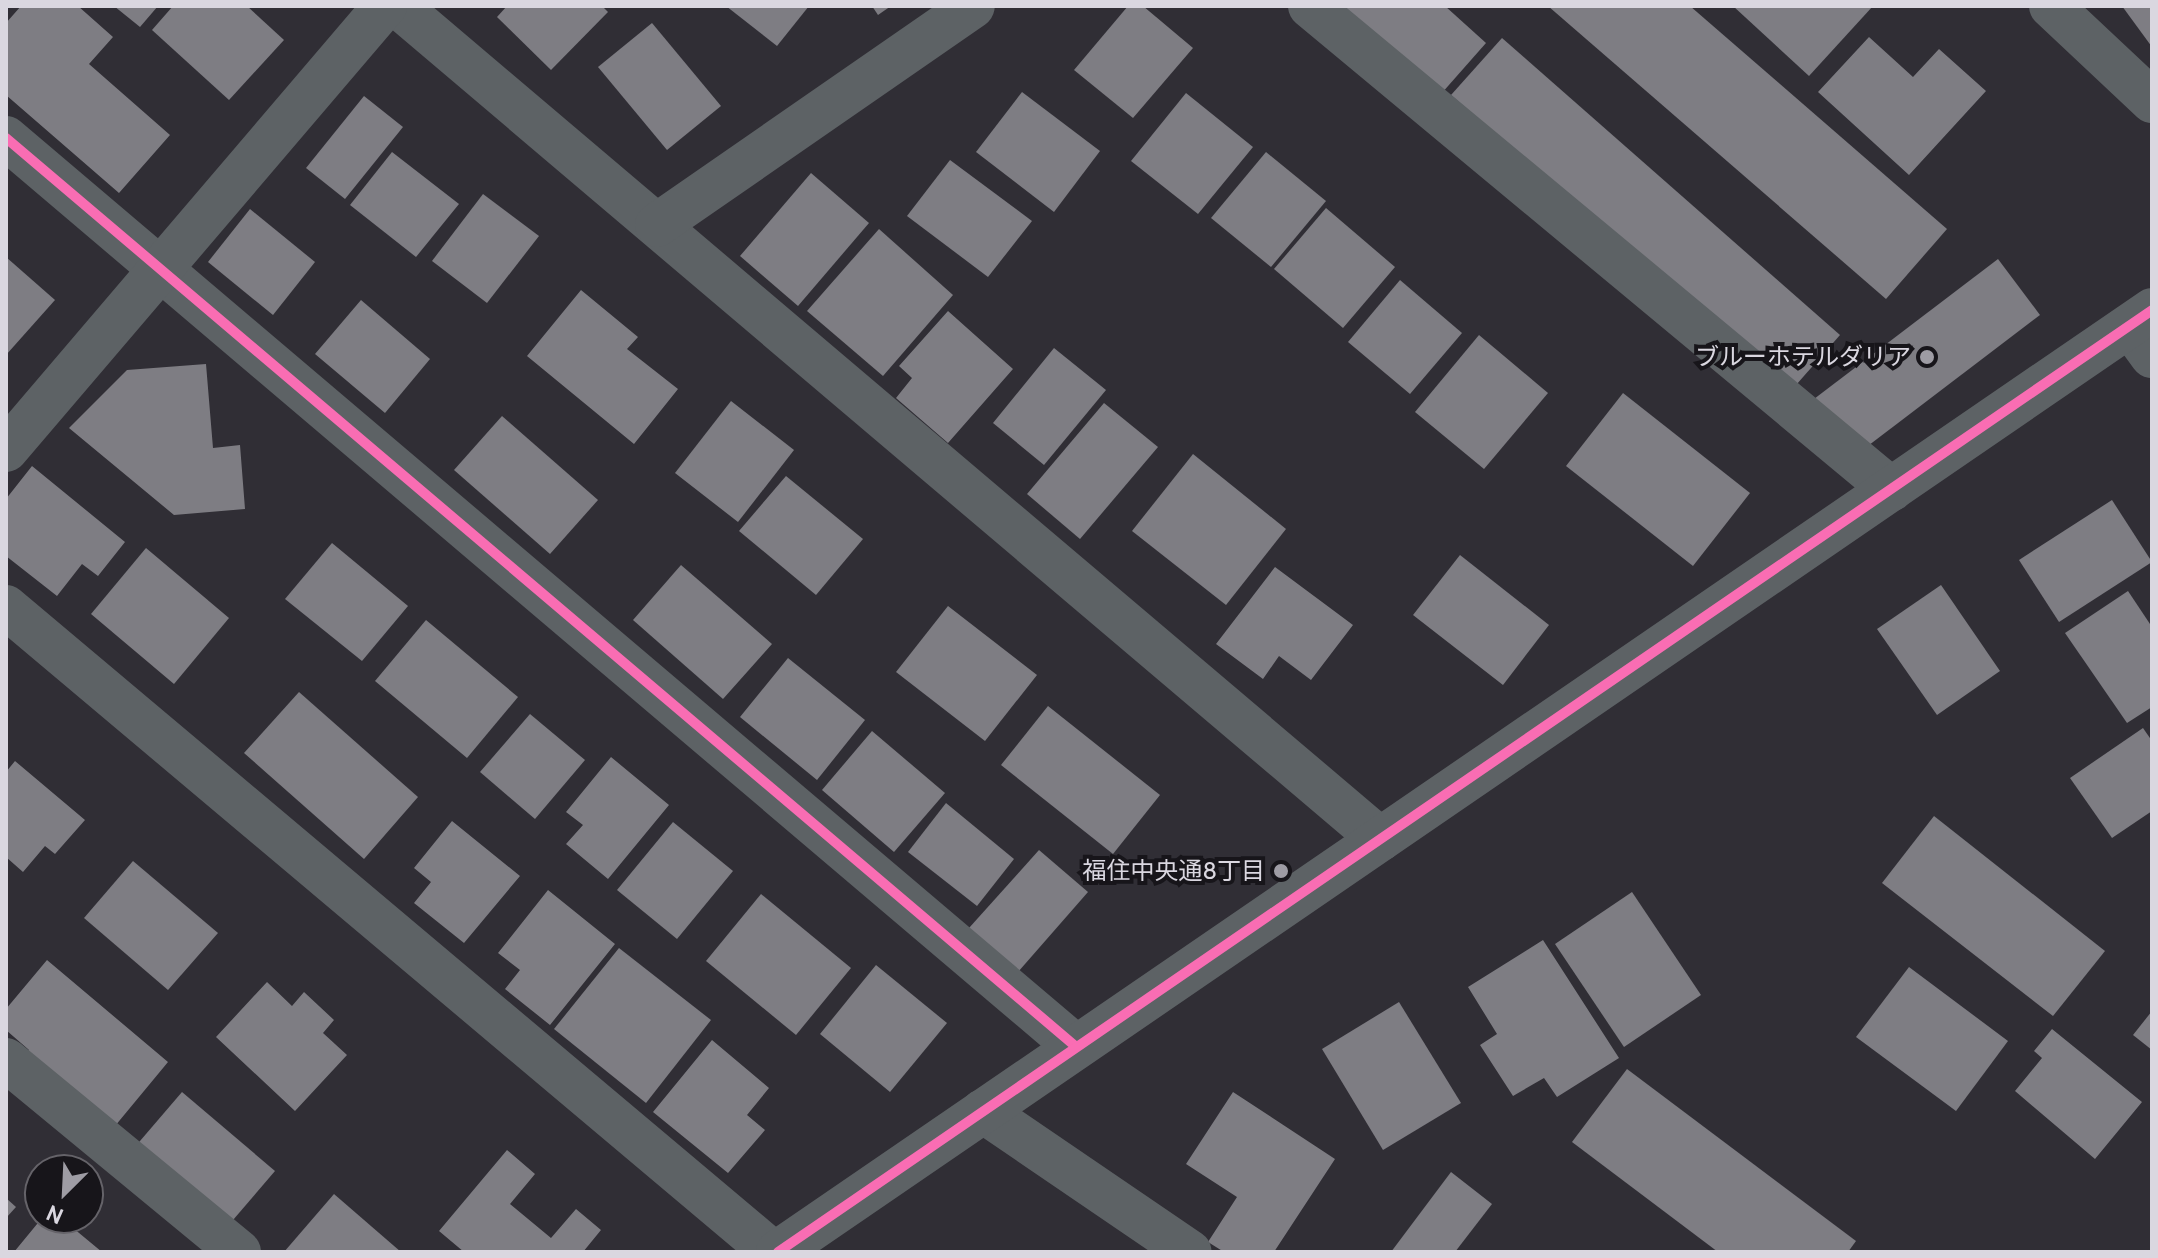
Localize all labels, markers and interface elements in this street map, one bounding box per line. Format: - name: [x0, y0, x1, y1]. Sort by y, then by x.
- place label: ブルーホテルダリア: [1695, 343, 1911, 371]
- marker: ブルーホテルダリア: [1918, 348, 1936, 366]
- place label: 福住中央通8丁目: [1082, 857, 1265, 885]
- marker: 福住中央通8丁目: [1272, 862, 1290, 880]
- north arrow: [24, 1154, 104, 1234]
- text: N: [42, 1199, 67, 1230]

